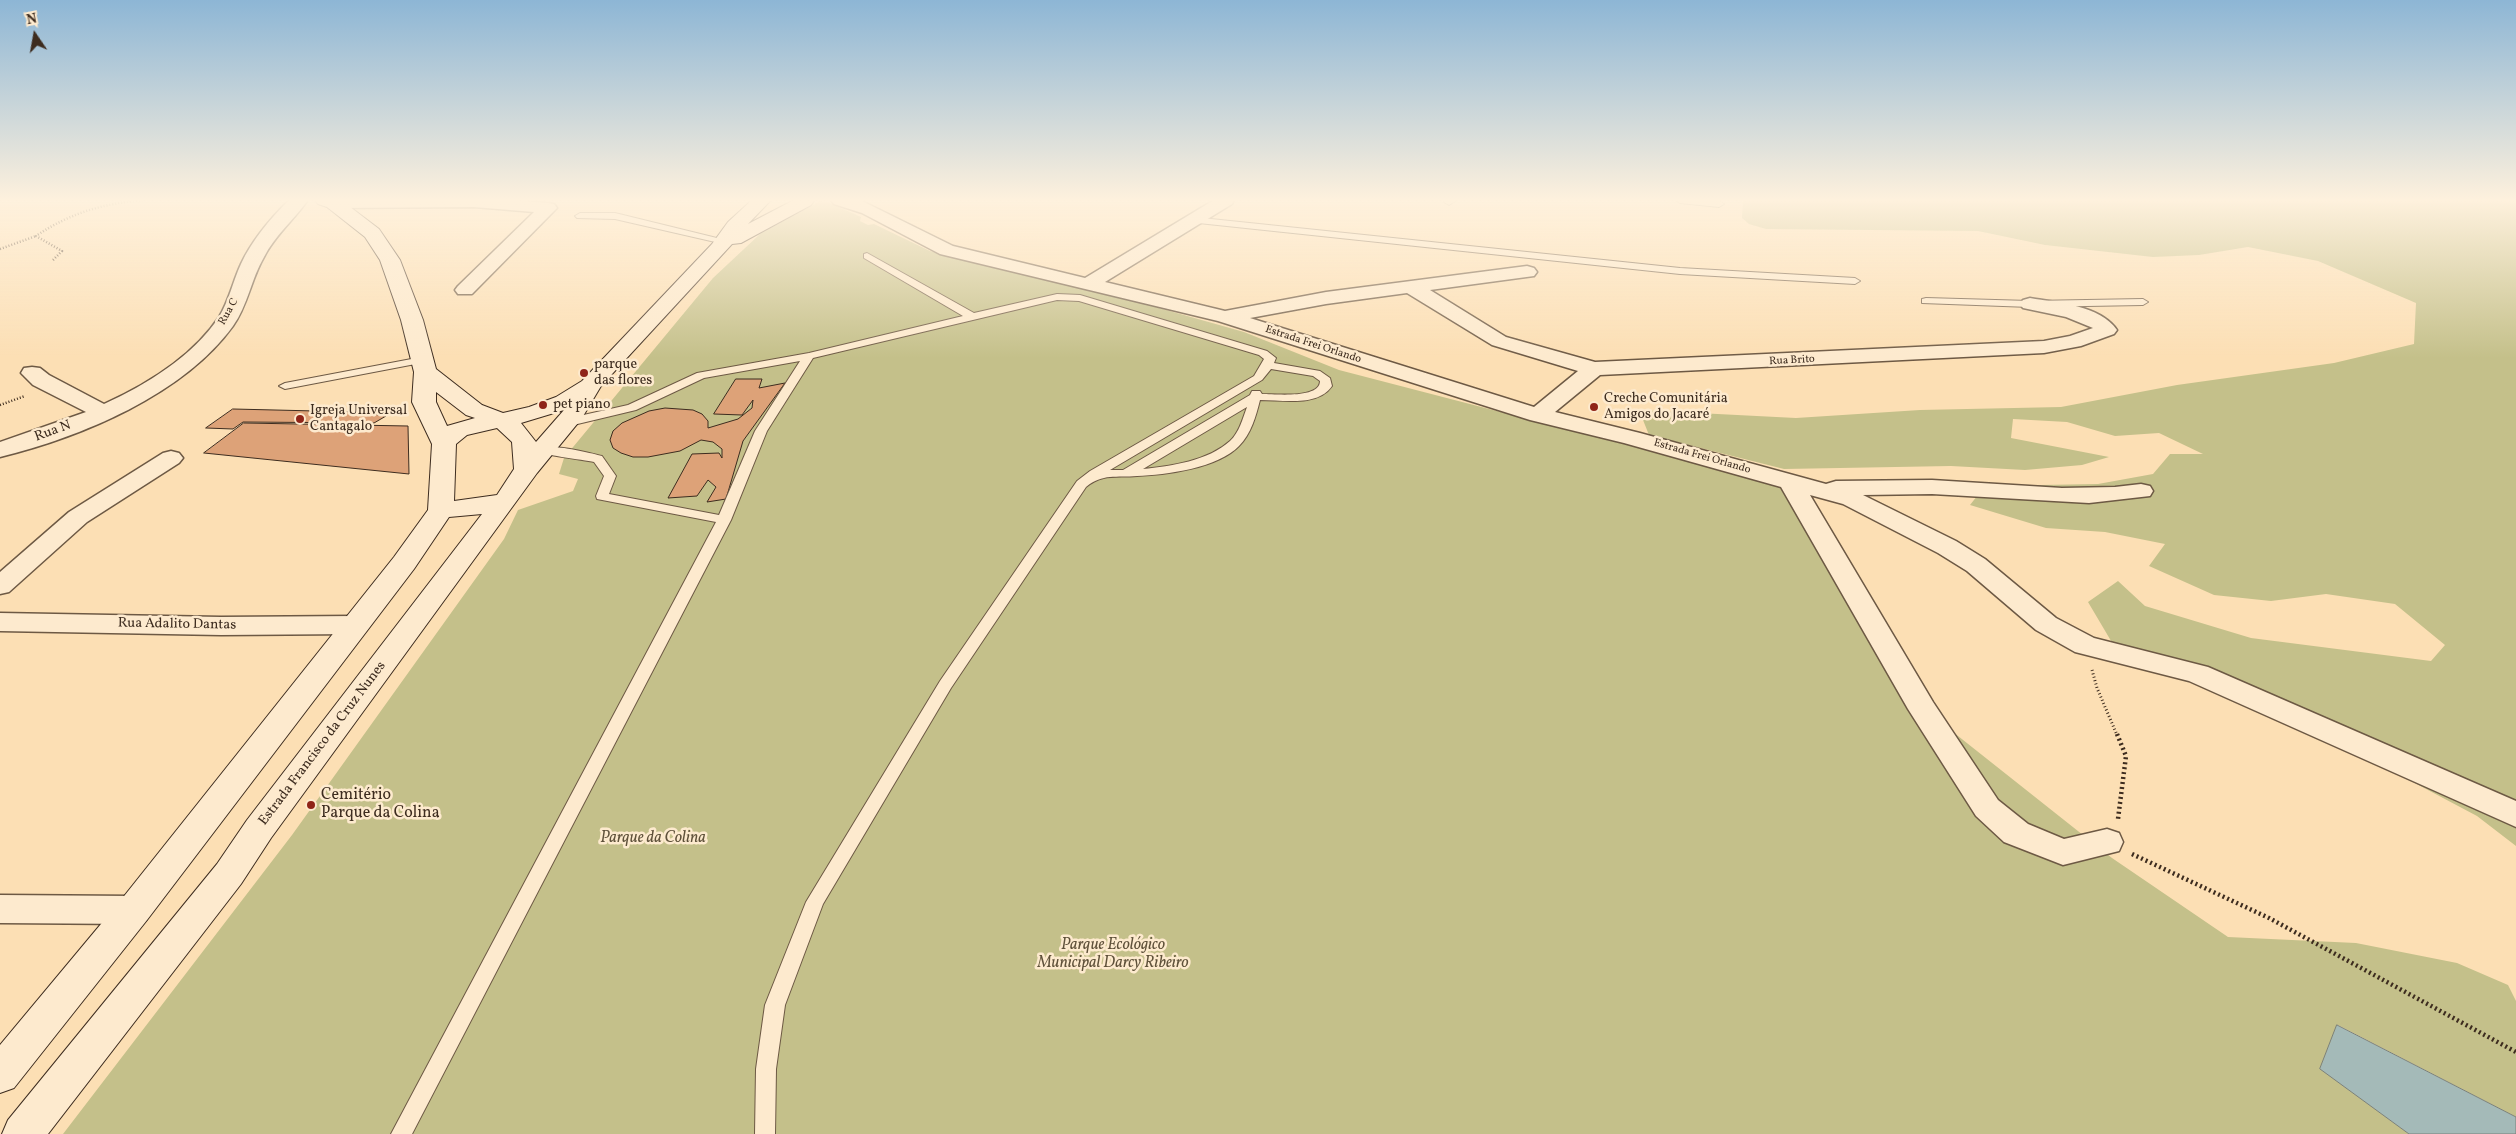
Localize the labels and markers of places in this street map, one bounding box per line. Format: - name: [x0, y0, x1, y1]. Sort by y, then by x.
- place label: parque das flores: [594, 357, 652, 390]
- marker: parque das flores: [578, 367, 590, 379]
- place label: Creche Comunitária Amigos do Jacaré: [1604, 391, 1728, 424]
- place label: pet piano: [553, 397, 610, 413]
- marker: pet piano: [537, 399, 549, 411]
- marker: Creche Comunitária Amigos do Jacaré: [1588, 401, 1600, 413]
- place label: Igreja Universal Cantagalo: [310, 403, 407, 436]
- marker: Igreja Universal Cantagalo: [294, 413, 306, 425]
- place label: Cemitério Parque da Colina: [321, 786, 440, 824]
- marker: Cemitério Parque da Colina: [305, 799, 317, 811]

